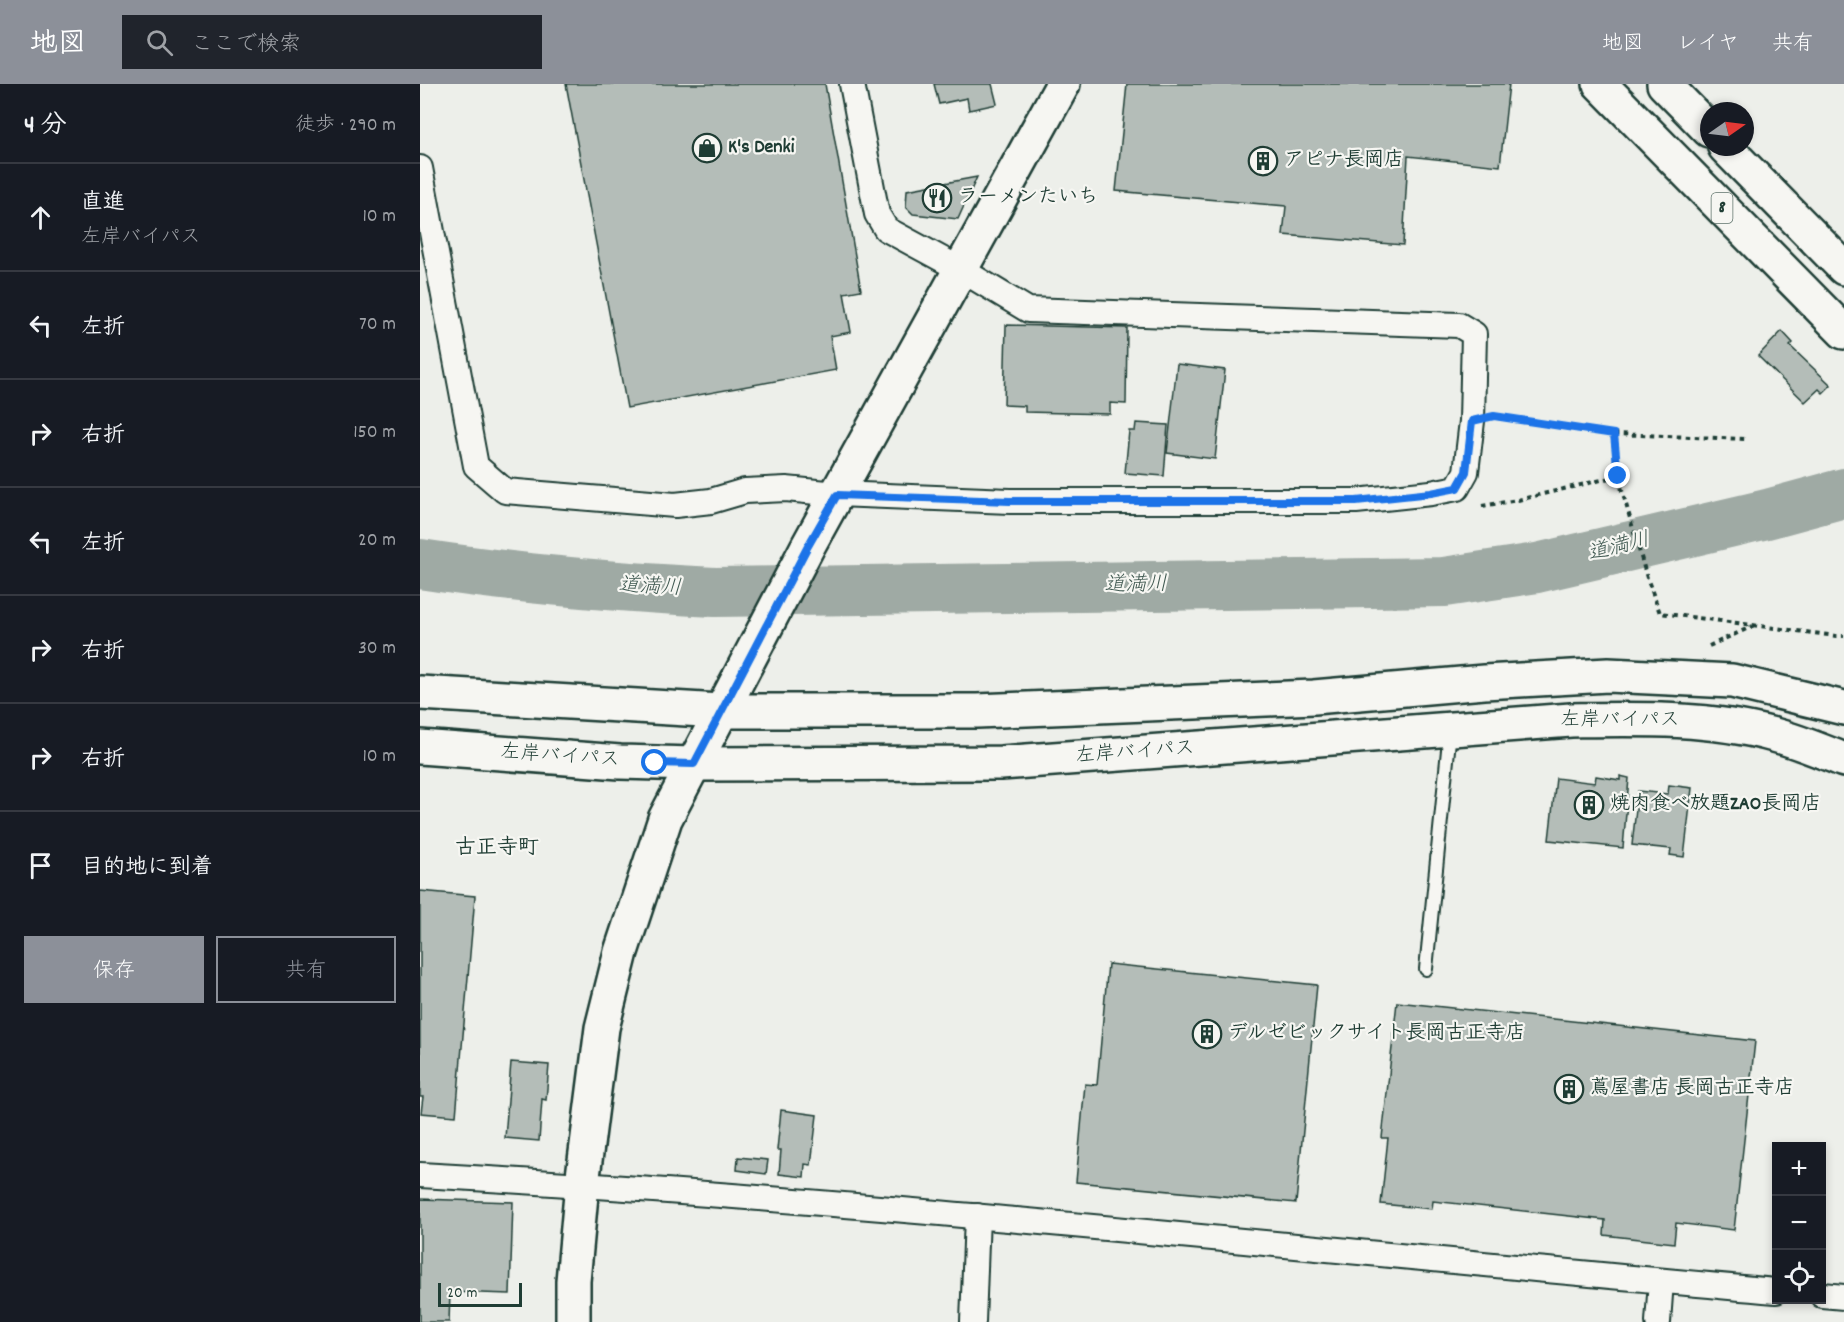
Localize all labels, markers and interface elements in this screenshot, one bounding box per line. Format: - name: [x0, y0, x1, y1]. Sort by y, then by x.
- search box: [122, 15, 542, 69]
- text: 地図: [30, 26, 86, 66]
- icon: search: [143, 26, 176, 59]
- text: ここで検索: [191, 30, 301, 61]
- text: 地図: [1602, 30, 1644, 60]
- text: レイヤ: [1677, 30, 1739, 60]
- text: 共有: [1772, 30, 1814, 60]
- north arrow: [1700, 102, 1754, 156]
- text: 4 分: [24, 108, 67, 145]
- text: 徒歩 · 290 m: [295, 112, 396, 140]
- shop icon: K's Denki: [691, 132, 723, 164]
- place label: K's Denki: [728, 134, 795, 162]
- building icon: アピナ長岡店: [1247, 145, 1279, 177]
- place label: アピナ長岡店: [1284, 147, 1404, 175]
- restaurant icon: ラーメンたいち: [921, 182, 953, 214]
- place label: ラーメンたいち: [958, 184, 1098, 212]
- text: 直進: [81, 188, 125, 219]
- road number: 8: [1712, 193, 1732, 223]
- icon: ahead: [24, 201, 57, 234]
- text: 10 m: [362, 203, 396, 231]
- text: 左岸バイパス: [81, 224, 201, 252]
- icon: left: [24, 309, 57, 342]
- text: 70 m: [359, 311, 396, 339]
- text: 左折: [81, 313, 125, 344]
- icon: right: [24, 417, 57, 450]
- text: 150 m: [353, 419, 396, 447]
- text: 右折: [81, 421, 125, 452]
- route end: [1604, 462, 1630, 488]
- icon: left: [24, 525, 57, 558]
- water label: 道満川: [1585, 526, 1653, 570]
- text: 20 m: [358, 527, 396, 555]
- text: 左折: [81, 529, 125, 560]
- water label: 道満川: [1104, 570, 1168, 602]
- water label: 道満川: [618, 571, 682, 605]
- icon: right: [24, 633, 57, 666]
- text: 30 m: [358, 635, 396, 663]
- text: 右折: [81, 637, 125, 668]
- street label: 左岸バイパス: [1560, 707, 1680, 735]
- street label: 左岸バイパス: [1074, 735, 1196, 771]
- street label: 左岸バイパス: [499, 739, 621, 775]
- icon: right: [24, 741, 57, 774]
- text: 10 m: [362, 743, 396, 771]
- text: 右折: [81, 745, 125, 776]
- route start: [641, 749, 667, 775]
- building icon: 焼肉食べ放題ZAO長岡店: [1573, 789, 1605, 821]
- place label: 焼肉食べ放題ZAO長岡店: [1610, 791, 1821, 819]
- district label: 古正寺町: [455, 834, 539, 864]
- icon: arrive: [24, 849, 57, 882]
- text: 目的地に到着: [81, 853, 213, 884]
- button: 保存: [24, 936, 204, 1003]
- button: 共有: [216, 936, 396, 1003]
- building icon: デルゼビックサイト長岡古正寺店: [1191, 1018, 1223, 1050]
- place label: デルゼビックサイト長岡古正寺店: [1228, 1020, 1526, 1048]
- building icon: 蔦屋書店 長岡古正寺店: [1553, 1073, 1585, 1105]
- place label: 蔦屋書店 長岡古正寺店: [1590, 1075, 1795, 1103]
- map controls: [1772, 1142, 1826, 1304]
- button: +: [1772, 1142, 1826, 1196]
- button: −: [1772, 1196, 1826, 1250]
- button: locate: [1772, 1250, 1826, 1304]
- scale bar: [438, 1280, 522, 1308]
- text: 20 m: [447, 1282, 477, 1305]

